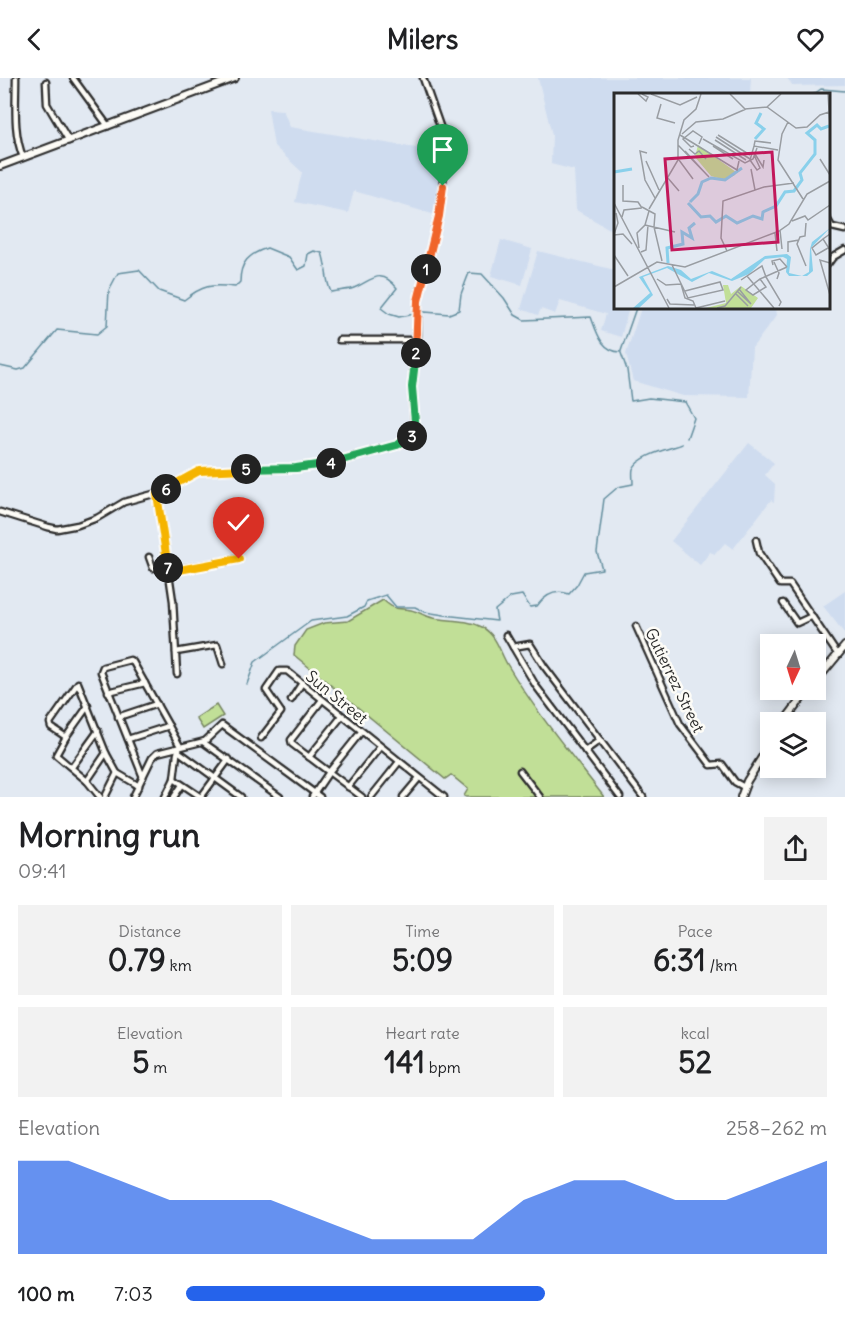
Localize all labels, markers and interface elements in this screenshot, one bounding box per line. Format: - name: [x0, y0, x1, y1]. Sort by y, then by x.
- text: Milers: [387, 22, 458, 56]
- icon: back: [18, 23, 51, 56]
- icon: heart: [794, 23, 827, 56]
- inset map: [614, 93, 830, 309]
- pin: [417, 124, 468, 186]
- icon: arrive: [426, 133, 459, 166]
- pin: 1: [411, 254, 441, 284]
- text: 1: [423, 259, 429, 279]
- pin: 2: [401, 338, 431, 368]
- text: 2: [412, 343, 420, 363]
- pin: 3: [397, 421, 427, 451]
- text: 3: [407, 426, 417, 446]
- pin: 4: [316, 448, 346, 478]
- text: 4: [326, 453, 336, 473]
- pin: 5: [231, 454, 261, 484]
- text: 5: [241, 459, 251, 479]
- pin: 6: [151, 474, 181, 504]
- text: 6: [161, 479, 171, 499]
- pin: [213, 497, 264, 559]
- icon: check: [222, 506, 255, 539]
- pin: 7: [153, 553, 183, 583]
- text: 7: [164, 558, 172, 578]
- street label: Gutierrez Street: [641, 624, 709, 736]
- north arrow: [760, 634, 826, 700]
- map controls: [760, 634, 826, 778]
- street label: Sun Street: [302, 666, 373, 728]
- button: layers: [760, 712, 826, 778]
- text: Morning run: [18, 814, 200, 856]
- button: share: [764, 817, 827, 880]
- text: 09:41: [18, 858, 66, 883]
- text: Distance: [119, 921, 181, 941]
- text: Time: [405, 921, 440, 941]
- text: Pace: [678, 921, 713, 941]
- text: 0.79: [108, 941, 166, 979]
- text: 5:09: [392, 941, 453, 979]
- text: 6:31: [653, 941, 706, 979]
- text: km: [166, 955, 192, 975]
- text: /km: [706, 955, 737, 975]
- text: Elevation: [117, 1023, 183, 1043]
- text: Heart rate: [385, 1023, 460, 1043]
- text: kcal: [681, 1023, 710, 1043]
- text: 5: [132, 1043, 150, 1081]
- text: 141: [384, 1043, 425, 1081]
- text: 52: [678, 1043, 712, 1081]
- text: m: [150, 1057, 167, 1077]
- text: bpm: [425, 1057, 461, 1077]
- text: Elevation: [18, 1115, 100, 1140]
- text: 258–262 m: [726, 1115, 827, 1140]
- text: 100 m: [18, 1281, 75, 1306]
- text: 7:03: [114, 1281, 153, 1306]

